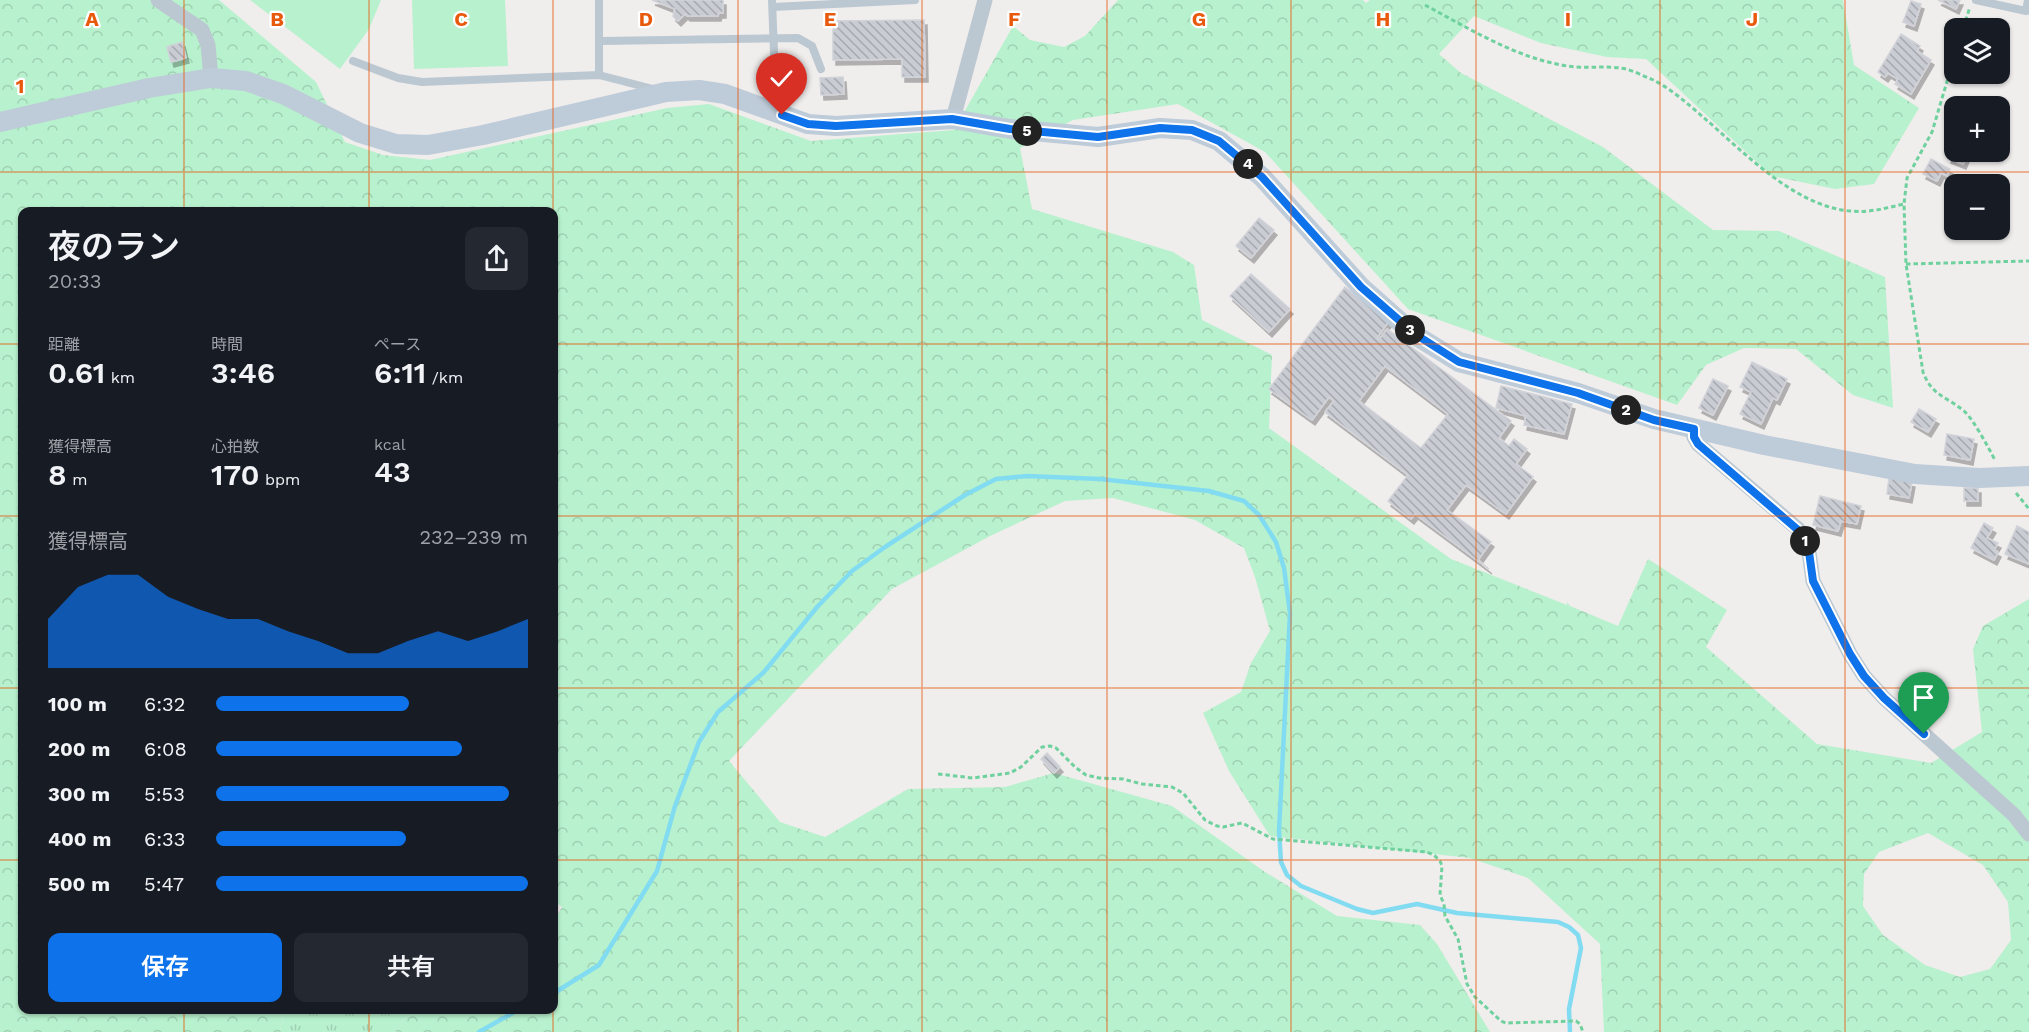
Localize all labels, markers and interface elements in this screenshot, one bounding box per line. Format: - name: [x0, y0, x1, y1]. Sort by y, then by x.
- text: A: [85, 7, 99, 31]
- text: B: [270, 7, 284, 31]
- text: C: [454, 7, 468, 31]
- text: D: [639, 7, 653, 31]
- text: E: [824, 7, 836, 31]
- text: F: [1008, 7, 1020, 31]
- text: G: [1192, 7, 1206, 31]
- text: H: [1376, 7, 1390, 31]
- text: I: [1565, 7, 1571, 31]
- text: J: [1746, 7, 1758, 31]
- map controls: [1944, 18, 2010, 240]
- button: layers: [1944, 18, 2010, 84]
- pin: [756, 53, 807, 115]
- icon: check: [765, 62, 798, 95]
- text: 1: [16, 74, 24, 98]
- button: +: [1944, 96, 2010, 162]
- pin: 5: [1012, 116, 1042, 146]
- text: 5: [1022, 121, 1032, 140]
- pin: 4: [1233, 149, 1263, 179]
- text: 4: [1243, 154, 1253, 173]
- button: −: [1944, 174, 2010, 240]
- text: 夜のラン: [48, 227, 180, 266]
- button: share: [465, 227, 528, 290]
- text: 20:33: [48, 269, 101, 293]
- pin: 3: [1395, 315, 1425, 345]
- text: 3: [1405, 320, 1415, 339]
- text: 距離: [48, 335, 80, 354]
- text: 時間: [211, 335, 243, 354]
- text: ペース: [374, 335, 421, 354]
- text: 0.61: [48, 355, 105, 390]
- text: 3:46: [211, 355, 275, 390]
- text: 6:11: [374, 355, 426, 390]
- text: km: [105, 368, 135, 387]
- text: /km: [426, 368, 463, 387]
- pin: 2: [1611, 395, 1641, 425]
- text: 2: [1621, 400, 1631, 419]
- text: kcal: [374, 435, 406, 454]
- text: 獲得標高: [48, 437, 112, 456]
- text: 心拍数: [211, 437, 259, 456]
- text: 43: [374, 454, 411, 489]
- text: 8: [48, 457, 67, 492]
- text: 170: [211, 457, 260, 492]
- text: m: [67, 470, 87, 489]
- text: bpm: [260, 470, 300, 489]
- text: 232–239 m: [419, 525, 528, 549]
- pin: 1: [1790, 526, 1820, 556]
- text: 獲得標高: [48, 529, 128, 553]
- text: 1: [1802, 531, 1808, 550]
- pin: [1898, 672, 1949, 734]
- icon: arrive: [1907, 681, 1940, 714]
- text: 100 m: [48, 692, 107, 716]
- text: 6:32: [144, 692, 185, 716]
- text: 200 m: [48, 737, 110, 761]
- text: 6:08: [144, 737, 187, 761]
- text: 300 m: [48, 782, 110, 806]
- text: 5:53: [144, 782, 185, 806]
- text: 400 m: [48, 827, 111, 851]
- text: 6:33: [144, 827, 185, 851]
- text: 500 m: [48, 872, 110, 896]
- text: 5:47: [144, 872, 184, 896]
- button: 保存: [48, 933, 282, 1002]
- button: 共有: [294, 933, 528, 1002]

